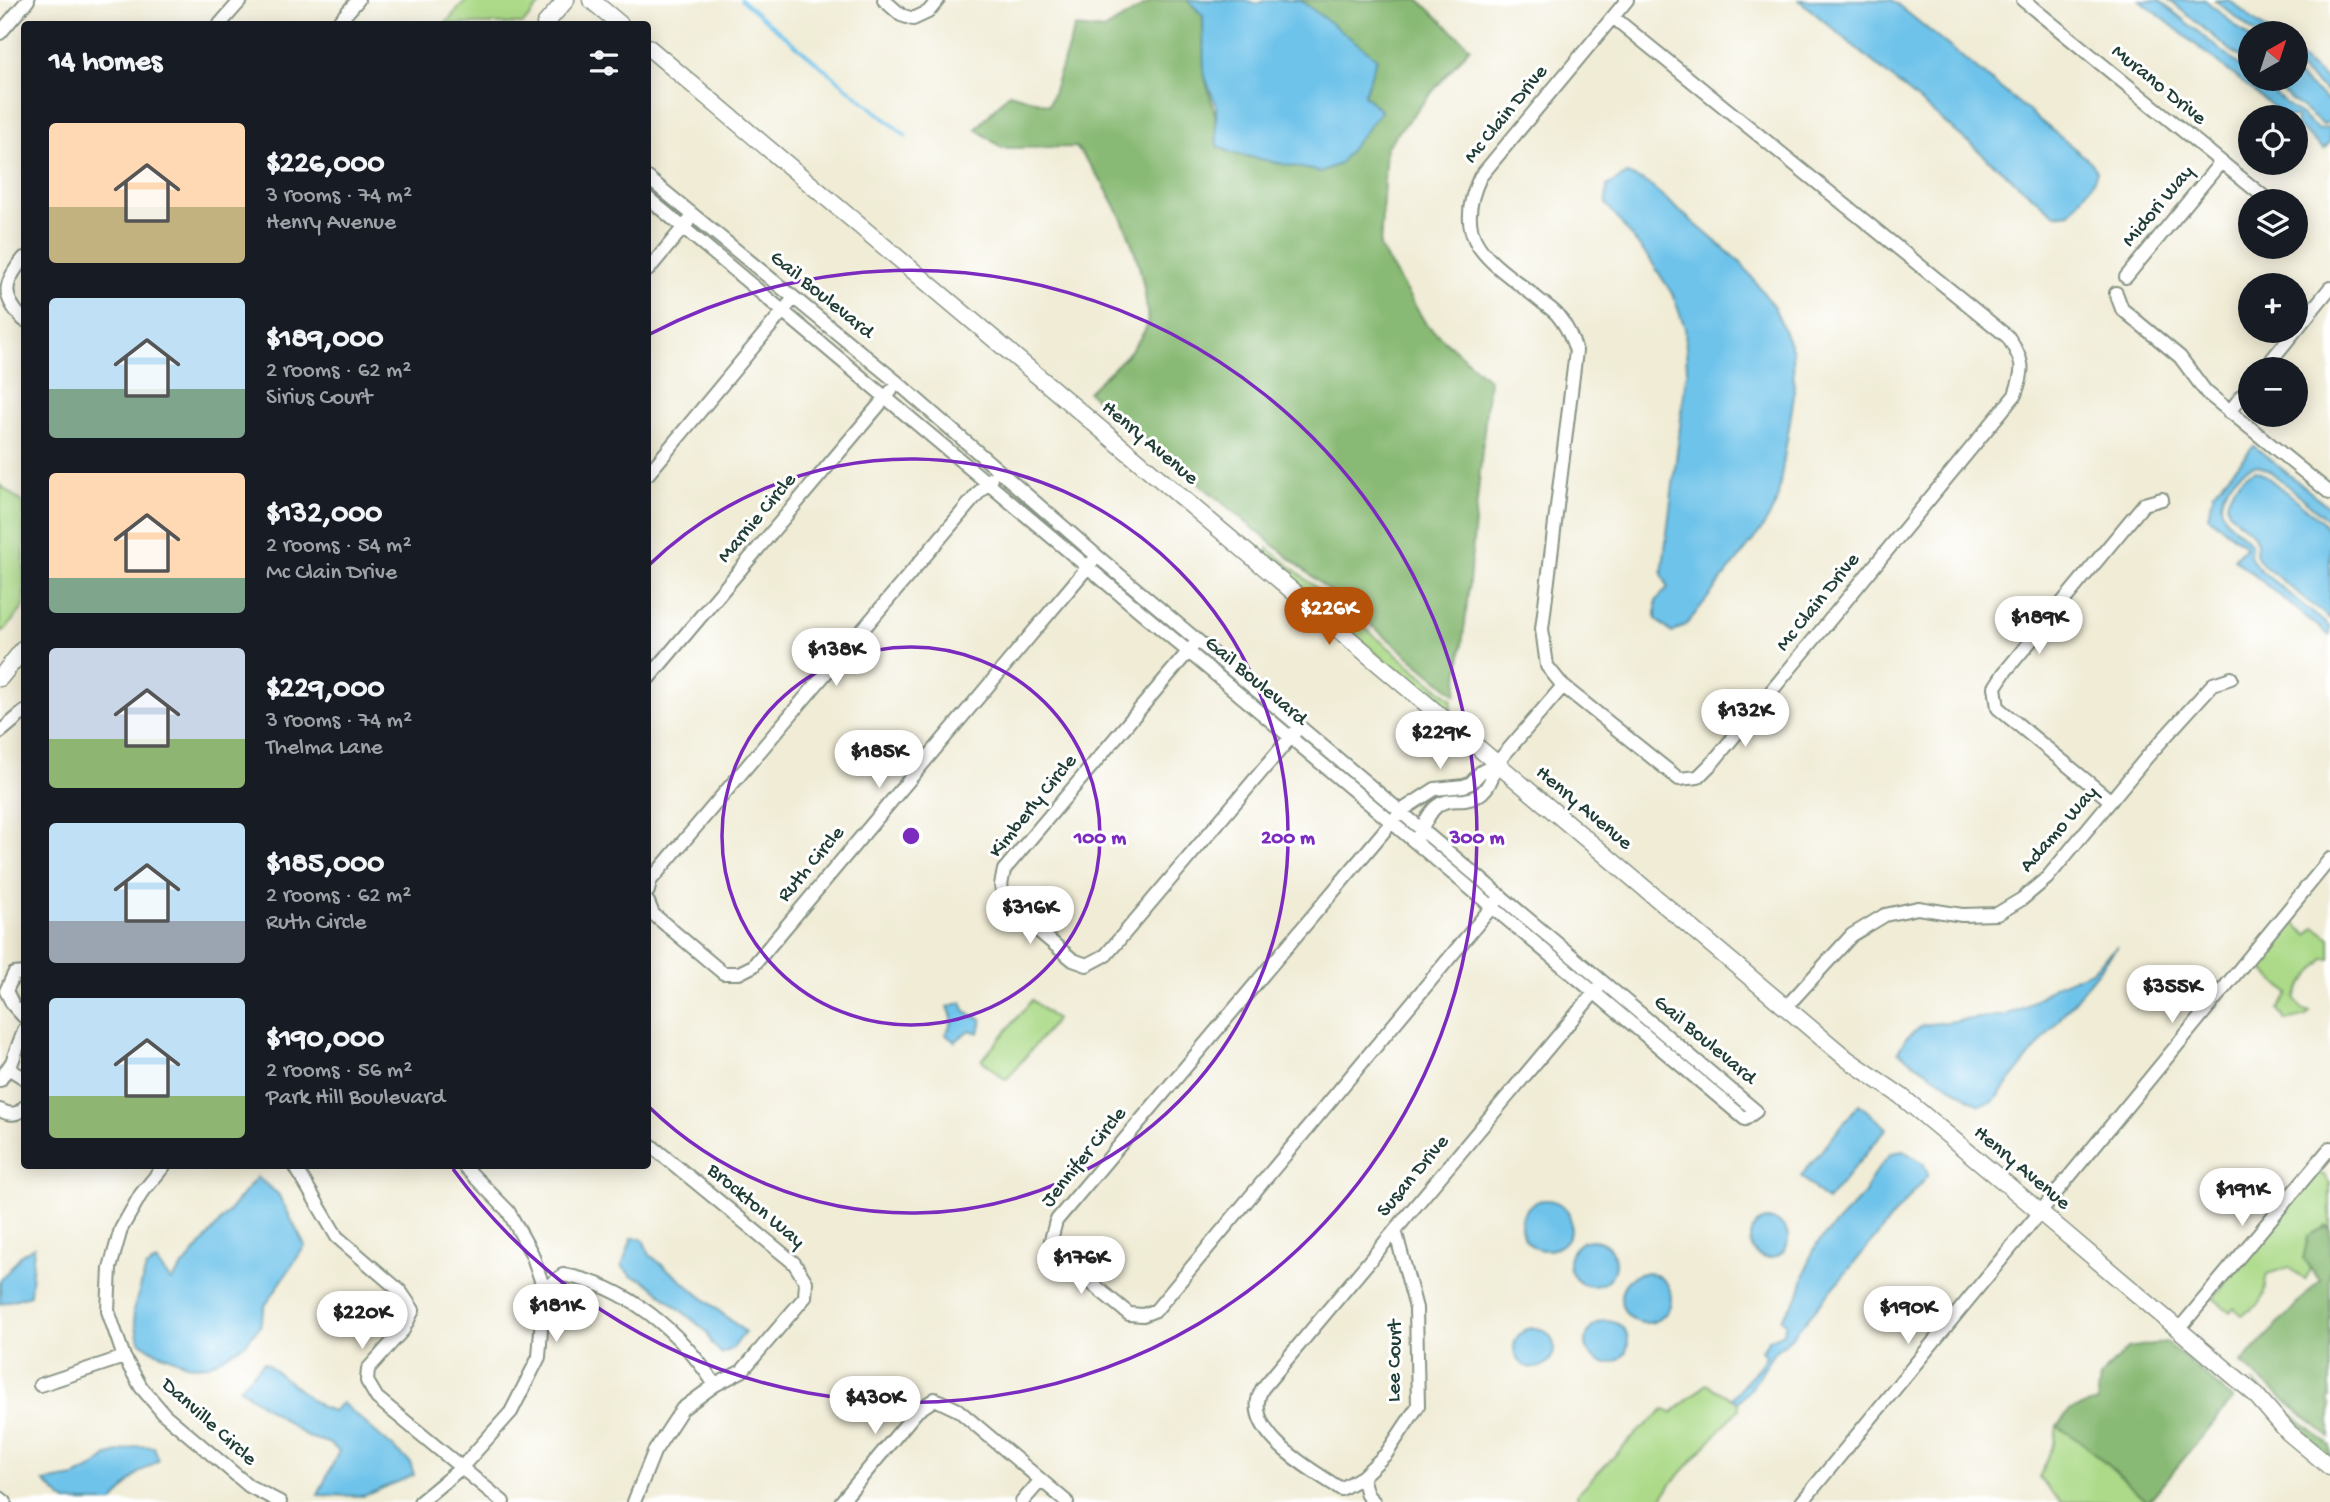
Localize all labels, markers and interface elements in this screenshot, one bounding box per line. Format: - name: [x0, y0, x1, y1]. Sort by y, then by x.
- north arrow: [2238, 21, 2308, 91]
- map controls: [2238, 21, 2308, 427]
- street label: Murano Drive: [2105, 40, 2212, 133]
- icon: filters: [585, 44, 623, 82]
- text: 14 homes: [49, 46, 162, 81]
- street label: Mc Clain Drive: [1460, 60, 1555, 169]
- button: locate: [2238, 105, 2308, 175]
- text: $226,000: [266, 148, 385, 183]
- icon: home: [105, 151, 189, 235]
- street label: Midori Way: [2118, 161, 2200, 253]
- text: 3 rooms · 74 m²: [266, 183, 412, 210]
- button: layers: [2238, 189, 2308, 259]
- text: Henry Avenue: [266, 210, 396, 237]
- street label: Gail Boulevard: [764, 246, 879, 347]
- button: +: [2238, 273, 2308, 343]
- text: $189,000: [266, 323, 384, 358]
- icon: home: [105, 326, 189, 410]
- button: −: [2238, 357, 2308, 427]
- text: 2 rooms · 62 m²: [266, 358, 411, 385]
- text: Sirius Court: [266, 385, 372, 412]
- street label: Henry Avenue: [1095, 396, 1203, 492]
- street label: Marnie Circle: [713, 468, 804, 569]
- text: $132,000: [266, 498, 382, 533]
- icon: home: [105, 501, 189, 585]
- text: 2 rooms · 54 m²: [266, 533, 412, 560]
- street label: Mc Clain Drive: [1772, 548, 1867, 657]
- text: Mc Clain Drive: [266, 560, 397, 587]
- pin: $226K: [1280, 588, 1378, 647]
- text: $226K: [1300, 596, 1358, 623]
- pin: $189K: [1990, 596, 2088, 656]
- text: $189K: [2011, 605, 2067, 632]
- pin: $138K: [787, 628, 885, 688]
- street label: Gail Boulevard: [1198, 632, 1313, 733]
- text: $138K: [808, 637, 864, 664]
- text: $229,000: [266, 673, 384, 708]
- icon: home: [105, 676, 189, 760]
- pin: $132K: [1696, 690, 1794, 749]
- text: $132K: [1717, 698, 1773, 725]
- text: 3 rooms · 74 m²: [266, 708, 412, 735]
- pin: $229K: [1391, 712, 1489, 771]
- text: $229K: [1411, 720, 1469, 747]
- pin: $185K: [830, 730, 928, 790]
- text: Thelma Lane: [266, 735, 383, 762]
- text: $185K: [851, 739, 907, 766]
- street label: Kimberly Circle: [985, 749, 1084, 864]
- street label: Henry Avenue: [1529, 761, 1637, 857]
- street label: Adamo Way: [2015, 781, 2105, 879]
- street label: Ruth Circle: [773, 821, 852, 908]
- centre of rings: [899, 824, 923, 848]
- text: 100 m: [1073, 827, 1126, 852]
- text: 200 m: [1261, 827, 1315, 852]
- text: 300 m: [1449, 827, 1504, 852]
- text: $185,000: [266, 848, 384, 883]
- icon: home: [105, 851, 189, 935]
- text: 2 rooms · 62 m²: [266, 883, 411, 910]
- pin: $316K: [981, 886, 1079, 946]
- text: $316K: [1002, 895, 1058, 922]
- text: Ruth Circle: [266, 910, 366, 937]
- pin: $355K: [2123, 965, 2221, 1025]
- text: $355K: [2142, 974, 2202, 1001]
- street label: Gail Boulevard: [1647, 991, 1762, 1092]
- text: $190,000: [266, 1023, 384, 1058]
- icon: home: [105, 1026, 189, 1110]
- text: 2 rooms · 56 m²: [266, 1058, 412, 1085]
- text: Park Hill Boulevard: [266, 1085, 445, 1112]
- street label: Jennifer Circle: [1037, 1102, 1134, 1213]
- street label: Henry Avenue: [1967, 1121, 2075, 1217]
- street label: Susan Drive: [1372, 1130, 1456, 1223]
- street label: Brockton Way: [700, 1158, 809, 1255]
- pin: $191K: [2193, 1168, 2291, 1228]
- text: $191K: [2215, 1177, 2269, 1204]
- pin: $176K: [1032, 1236, 1130, 1296]
- text: $176K: [1053, 1245, 1109, 1272]
- pin: $181K: [507, 1284, 605, 1344]
- pin: $190K: [1859, 1286, 1957, 1346]
- pin: $220K: [313, 1292, 411, 1351]
- text: $181K: [529, 1293, 583, 1320]
- text: $190K: [1880, 1295, 1936, 1322]
- text: $220K: [333, 1300, 391, 1327]
- street label: Lee Court: [1383, 1317, 1409, 1402]
- street label: Danville Circle: [153, 1372, 262, 1473]
- pin: $430K: [826, 1376, 924, 1436]
- text: $430K: [846, 1385, 904, 1412]

